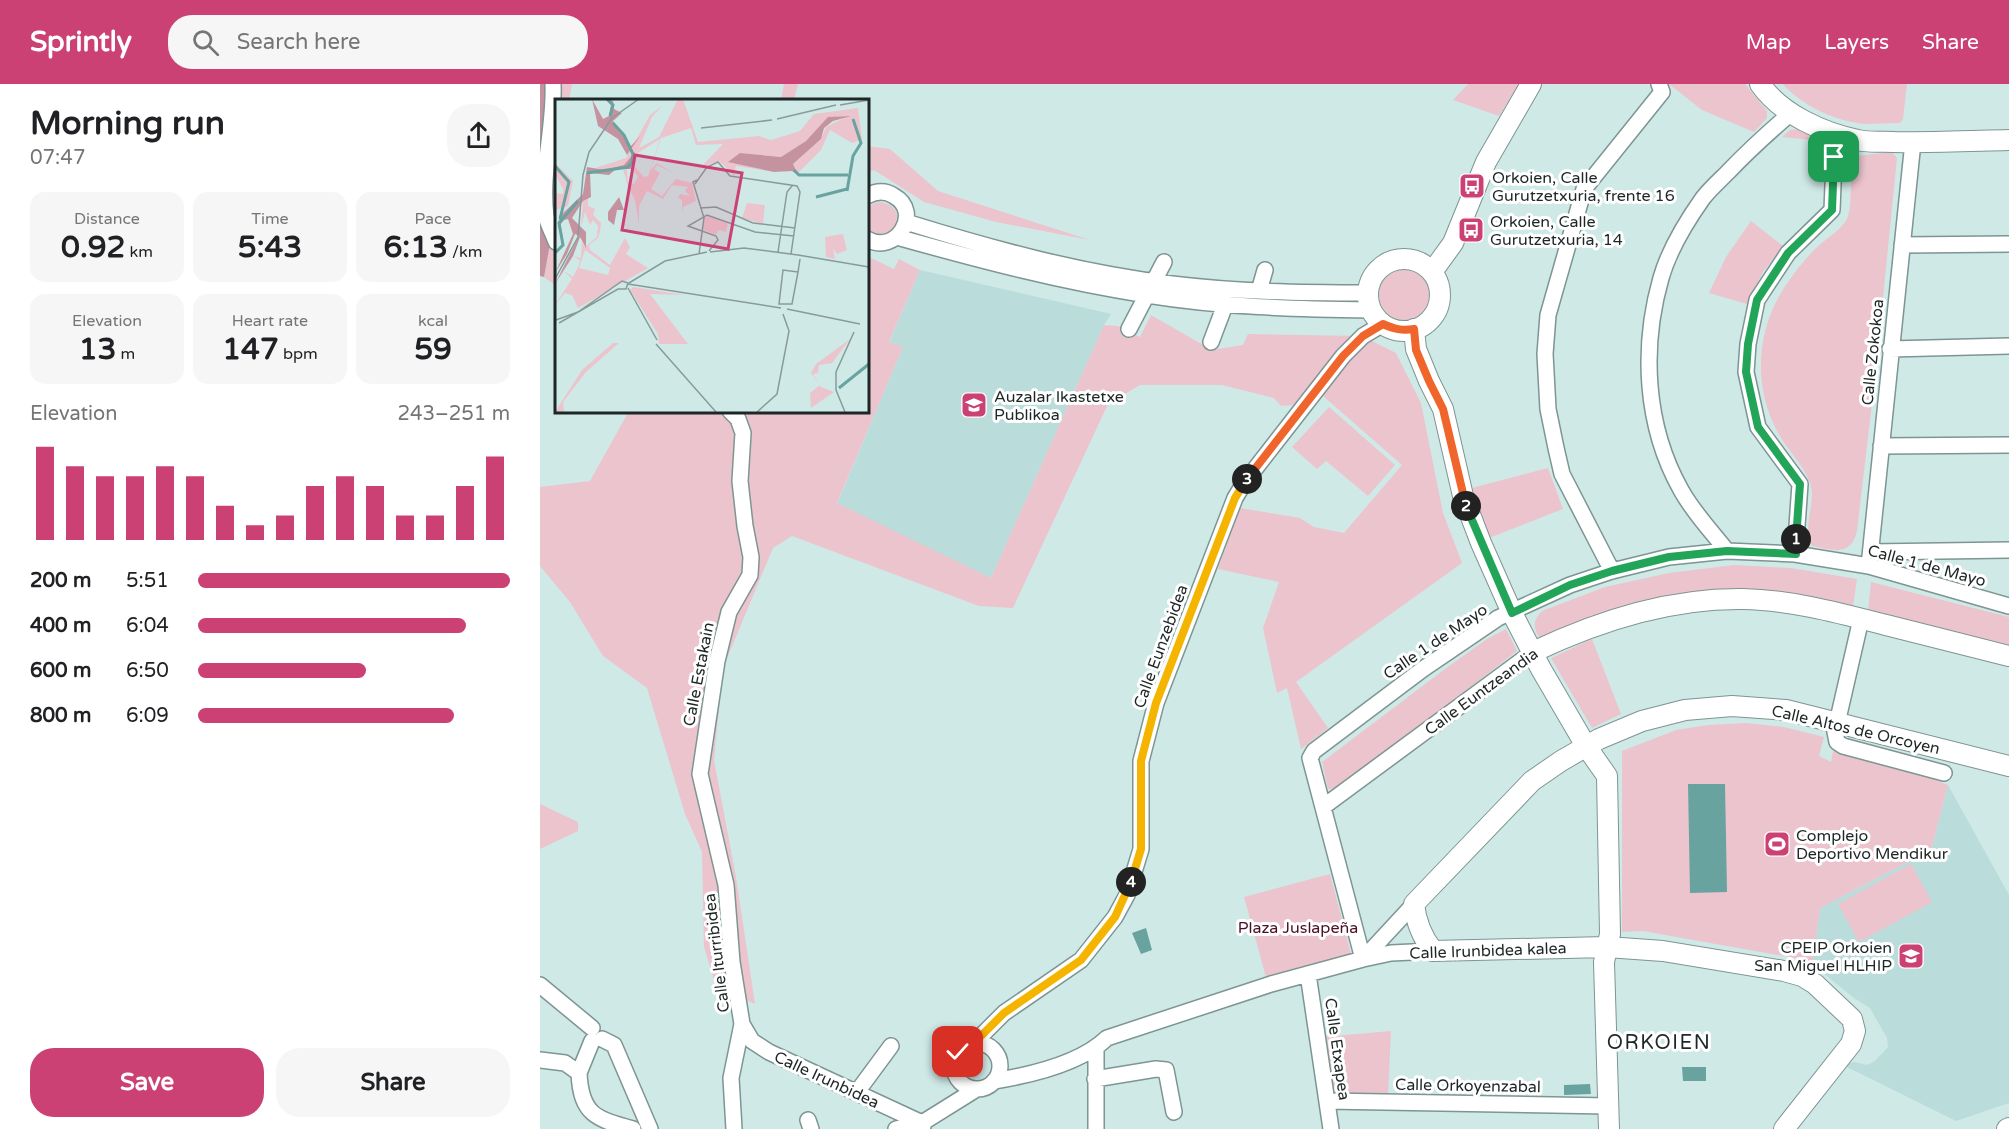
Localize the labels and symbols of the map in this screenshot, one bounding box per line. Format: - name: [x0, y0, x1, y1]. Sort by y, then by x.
- inset map: [555, 99, 868, 412]
- pin: [1808, 131, 1859, 182]
- place label: Orkoien, Calle Gurutzetxuria, frente 16: [1492, 168, 1675, 206]
- bus stop icon: Orkoien, Calle Gurutzetxuria, frente 16: [1457, 171, 1487, 201]
- place label: Orkoien, Calle Gurutzetxuria, 14: [1490, 212, 1623, 250]
- bus stop icon: Orkoien, Calle Gurutzetxuria, 14: [1456, 215, 1486, 245]
- street label: Calle Zokokoa: [1857, 298, 1889, 406]
- place label: Auzalar Ikastetxe Publikoa: [994, 387, 1124, 425]
- school or university icon: Auzalar Ikastetxe Publikoa: [959, 390, 989, 420]
- pin: 3: [1232, 464, 1262, 494]
- pin: 2: [1451, 491, 1481, 521]
- pin: 1: [1781, 524, 1811, 554]
- street label: Calle 1 de Mayo: [1866, 541, 1988, 591]
- street label: Calle Eunzebidea: [1129, 582, 1193, 711]
- street label: Calle 1 de Mayo: [1380, 600, 1491, 684]
- street label: Calle Estakain: [679, 621, 719, 728]
- street label: Calle Euntzeandia: [1421, 644, 1542, 740]
- street label: Calle Altos de Orcoyen: [1770, 701, 1942, 759]
- place label: Complejo Deportivo Mendikur: [1796, 826, 1949, 864]
- sports icon: Complejo Deportivo Mendikur: [1762, 829, 1792, 859]
- pin: 4: [1116, 867, 1146, 897]
- street label: Calle Iturribidea: [700, 892, 734, 1014]
- park label: Plaza Juslapeña: [1238, 918, 1358, 938]
- street label: Calle Irunbidea kalea: [1409, 938, 1567, 964]
- place label: CPEIP Orkoien San Miguel HLHIP: [1754, 938, 1892, 976]
- school or university icon: CPEIP Orkoien San Miguel HLHIP: [1896, 941, 1926, 971]
- street label: Calle Etxapea: [1320, 997, 1354, 1102]
- pin: [932, 1026, 983, 1077]
- district label: ORKOIEN: [1607, 1031, 1711, 1055]
- street label: Calle Irunbidea: [771, 1047, 882, 1113]
- street label: Calle Orkoyenzabal: [1395, 1075, 1541, 1097]

